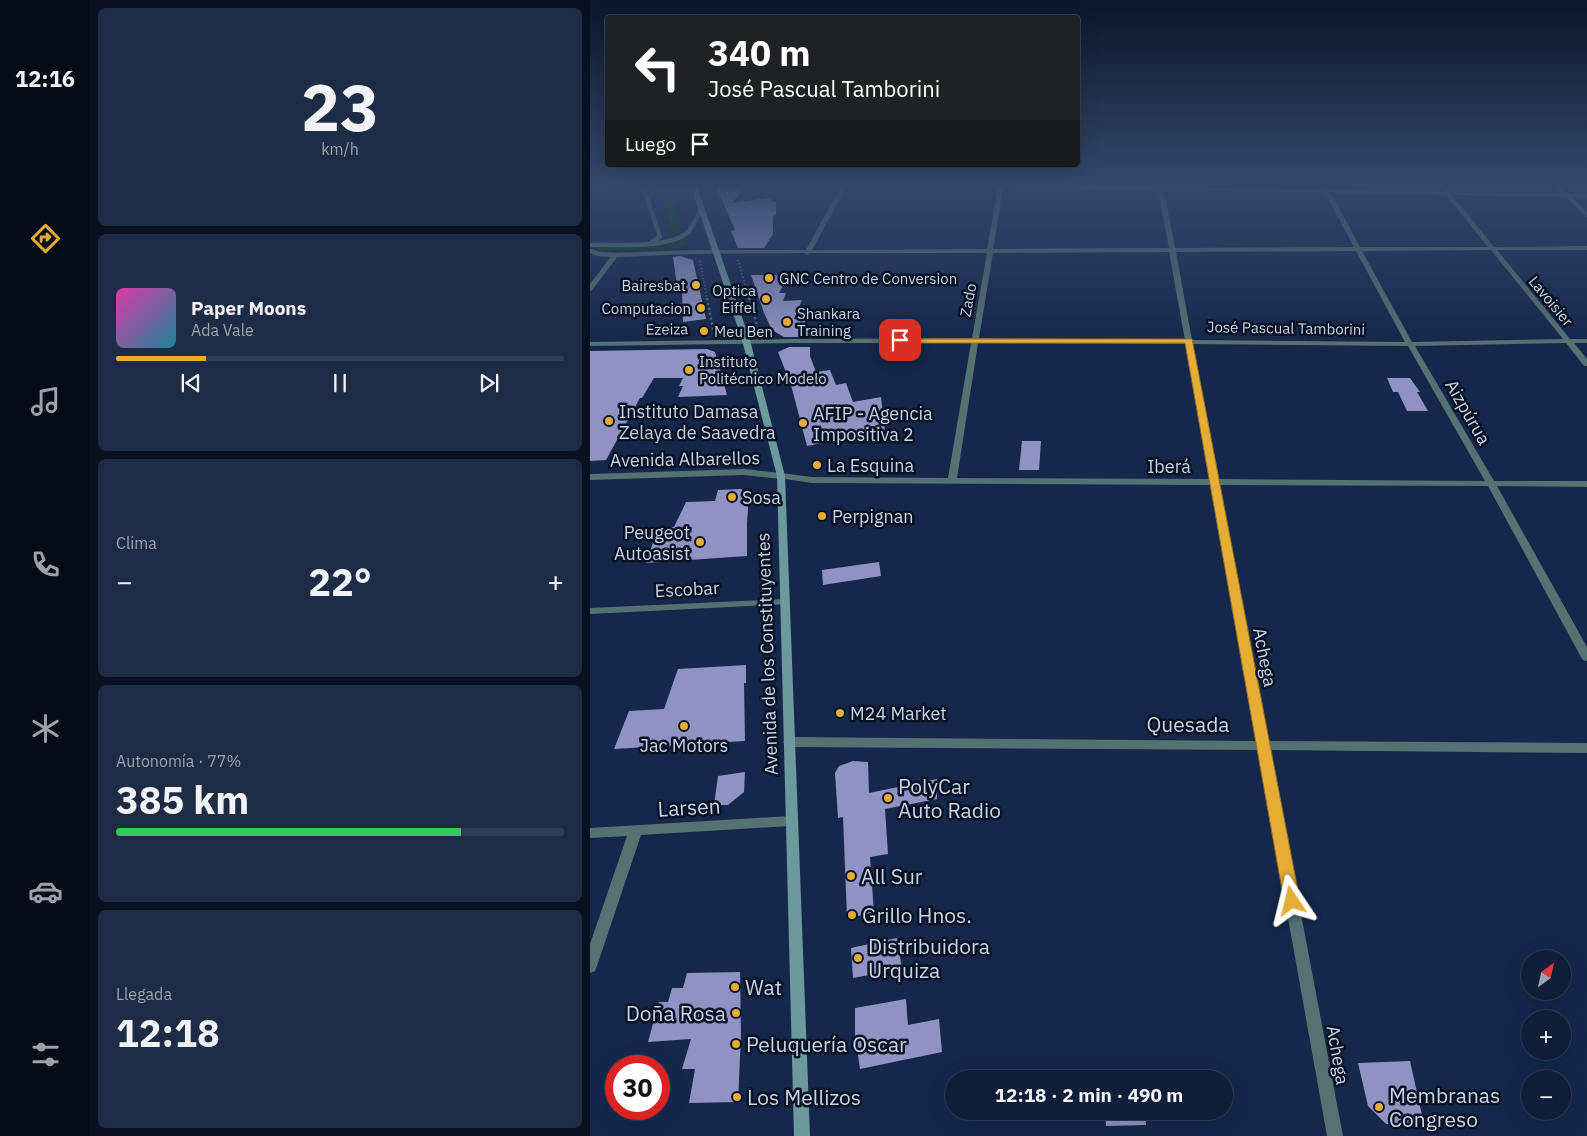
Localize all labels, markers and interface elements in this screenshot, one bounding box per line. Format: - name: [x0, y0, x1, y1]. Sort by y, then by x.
- text: 340 m: [708, 30, 811, 76]
- icon: left: [625, 35, 690, 100]
- text: 12:16: [15, 64, 75, 93]
- text: 23: [301, 64, 379, 149]
- text: José Pascual Tamborini: [708, 74, 940, 103]
- icon: arrive: [686, 130, 714, 158]
- text: Luego: [625, 132, 676, 156]
- text: km/h: [321, 139, 359, 159]
- icon: directions: [28, 221, 63, 256]
- place label: GNC Centro de Conversion: [779, 269, 957, 288]
- marker: GNC Centro de Conversion: [763, 272, 775, 284]
- street label: Lavoisier: [1525, 272, 1578, 330]
- place label: Bairesbat: [621, 276, 686, 295]
- marker: Bairesbat: [690, 279, 702, 291]
- place label: Optica Eiffel: [712, 281, 756, 317]
- street label: Zado: [955, 282, 981, 318]
- marker: Optica Eiffel: [760, 293, 772, 305]
- text: Paper Moons: [191, 296, 306, 320]
- place label: Computacion: [601, 299, 691, 318]
- marker: Computacion: [695, 302, 707, 314]
- place label: Shankara Training: [797, 304, 860, 340]
- marker: Shankara Training: [781, 316, 793, 328]
- street label: José Pascual Tamborini: [1207, 317, 1365, 339]
- street label: Ezeiza: [646, 319, 688, 339]
- pin: [879, 319, 921, 361]
- text: Ada Vale: [191, 320, 254, 340]
- place label: Meu Ben: [714, 322, 773, 341]
- marker: Meu Ben: [698, 325, 710, 337]
- icon: arrive: [886, 326, 914, 354]
- place label: Instituto Politécnico Modelo: [699, 352, 827, 388]
- marker: Instituto Politécnico Modelo: [683, 364, 695, 376]
- icon: previous: [177, 369, 205, 397]
- icon: pause: [326, 369, 354, 397]
- icon: next: [475, 369, 503, 397]
- street label: Aizpúrua: [1440, 375, 1496, 449]
- icon: music: [28, 384, 63, 419]
- place label: Instituto Damasa Zelaya de Saavedra: [619, 400, 776, 444]
- place label: AFIP - Agencia Impositiva 2: [813, 402, 933, 446]
- marker: Instituto Damasa Zelaya de Saavedra: [603, 415, 615, 427]
- marker: AFIP - Agencia Impositiva 2: [797, 417, 809, 429]
- street label: Avenida Albarellos: [610, 446, 760, 472]
- place label: La Esquina: [827, 454, 915, 477]
- street label: Iberá: [1147, 455, 1191, 478]
- marker: La Esquina: [811, 459, 823, 471]
- place label: Sosa: [742, 486, 781, 509]
- marker: Sosa: [726, 491, 738, 503]
- place label: Perpignan: [832, 505, 914, 528]
- marker: Perpignan: [816, 510, 828, 522]
- place label: Peugeot Autoasist: [614, 521, 690, 565]
- street label: Avenida de los Constituyentes: [751, 532, 783, 776]
- text: Clima: [116, 533, 157, 553]
- marker: Peugeot Autoasist: [694, 536, 706, 548]
- icon: phone: [28, 547, 63, 582]
- text: 22°: [308, 557, 372, 606]
- text: −: [116, 563, 133, 600]
- text: +: [547, 563, 564, 600]
- street label: Escobar: [654, 576, 720, 602]
- street label: Achega: [1248, 625, 1282, 689]
- place label: M24 Market: [850, 702, 947, 725]
- marker: M24 Market: [834, 707, 846, 719]
- street label: Quesada: [1146, 710, 1230, 738]
- icon: climate: [28, 711, 63, 746]
- marker: Jac Motors: [678, 720, 690, 732]
- place label: Jac Motors: [640, 734, 728, 757]
- text: Autonomía · 77%: [116, 751, 241, 771]
- place label: PolyCar Auto Radio: [898, 772, 1001, 824]
- text: 385 km: [116, 775, 249, 824]
- street label: Larsen: [657, 791, 721, 823]
- marker: PolyCar Auto Radio: [882, 792, 894, 804]
- place label: All Sur: [861, 862, 923, 890]
- marker: All Sur: [845, 870, 857, 882]
- icon: car: [28, 874, 63, 909]
- position arrow: [1265, 874, 1317, 926]
- place label: Grillo Hnos.: [862, 901, 972, 929]
- marker: Grillo Hnos.: [846, 909, 858, 921]
- place label: Distribuidora Urquiza: [868, 932, 990, 984]
- north arrow: [1521, 950, 1571, 1000]
- map controls: [1521, 950, 1571, 1120]
- marker: Distribuidora Urquiza: [852, 952, 864, 964]
- place label: Wat: [745, 973, 782, 1001]
- marker: Wat: [729, 981, 741, 993]
- text: Llegada: [116, 984, 172, 1004]
- place label: Doña Rosa: [626, 999, 726, 1027]
- marker: Doña Rosa: [730, 1007, 742, 1019]
- text: 12:18: [116, 1008, 220, 1057]
- button: +: [1521, 1010, 1571, 1060]
- street label: Achega: [1321, 1024, 1355, 1087]
- place label: Peluquería Oscar: [746, 1030, 907, 1058]
- icon: filters: [28, 1037, 63, 1072]
- marker: Peluquería Oscar: [730, 1038, 742, 1050]
- speed limit sign: 30: [605, 1055, 670, 1120]
- button: −: [1521, 1070, 1571, 1120]
- place label: Membranas Congreso: [1389, 1081, 1500, 1133]
- place label: Los Mellizos: [747, 1083, 861, 1111]
- text: 12:18 · 2 min · 490 m: [995, 1083, 1183, 1107]
- marker: Los Mellizos: [731, 1091, 743, 1103]
- marker: Membranas Congreso: [1373, 1101, 1385, 1113]

